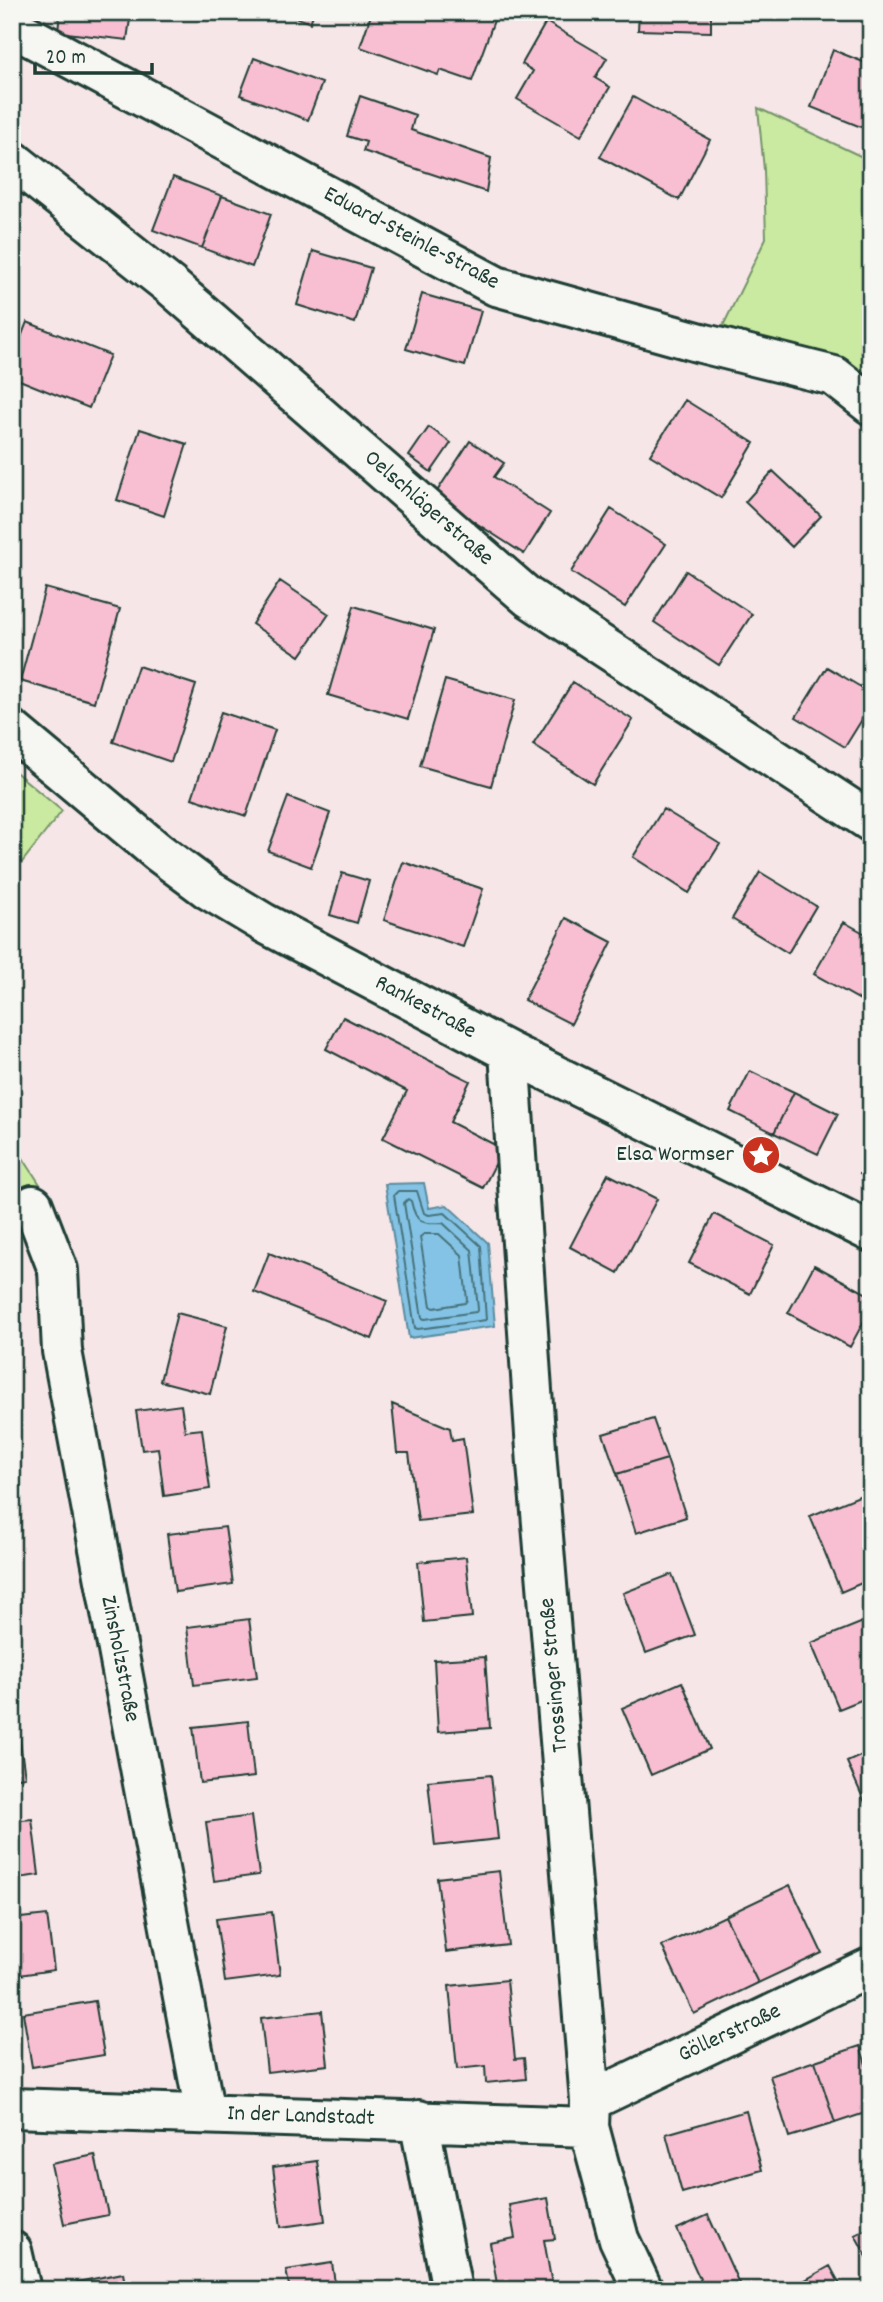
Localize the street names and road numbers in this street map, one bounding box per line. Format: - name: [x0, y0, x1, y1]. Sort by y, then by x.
- street label: Eduard-Steinle-Straße: [317, 179, 505, 299]
- street label: Oelschlägerstraße: [356, 443, 500, 575]
- street label: Rankestraße: [368, 967, 482, 1049]
- street label: Zinsholzstraße: [91, 1593, 147, 1725]
- street label: Trossinger Straße: [532, 1596, 578, 1754]
- street label: Göllerstraße: [673, 1996, 787, 2072]
- street label: In der Landstadt: [227, 2098, 375, 2136]

